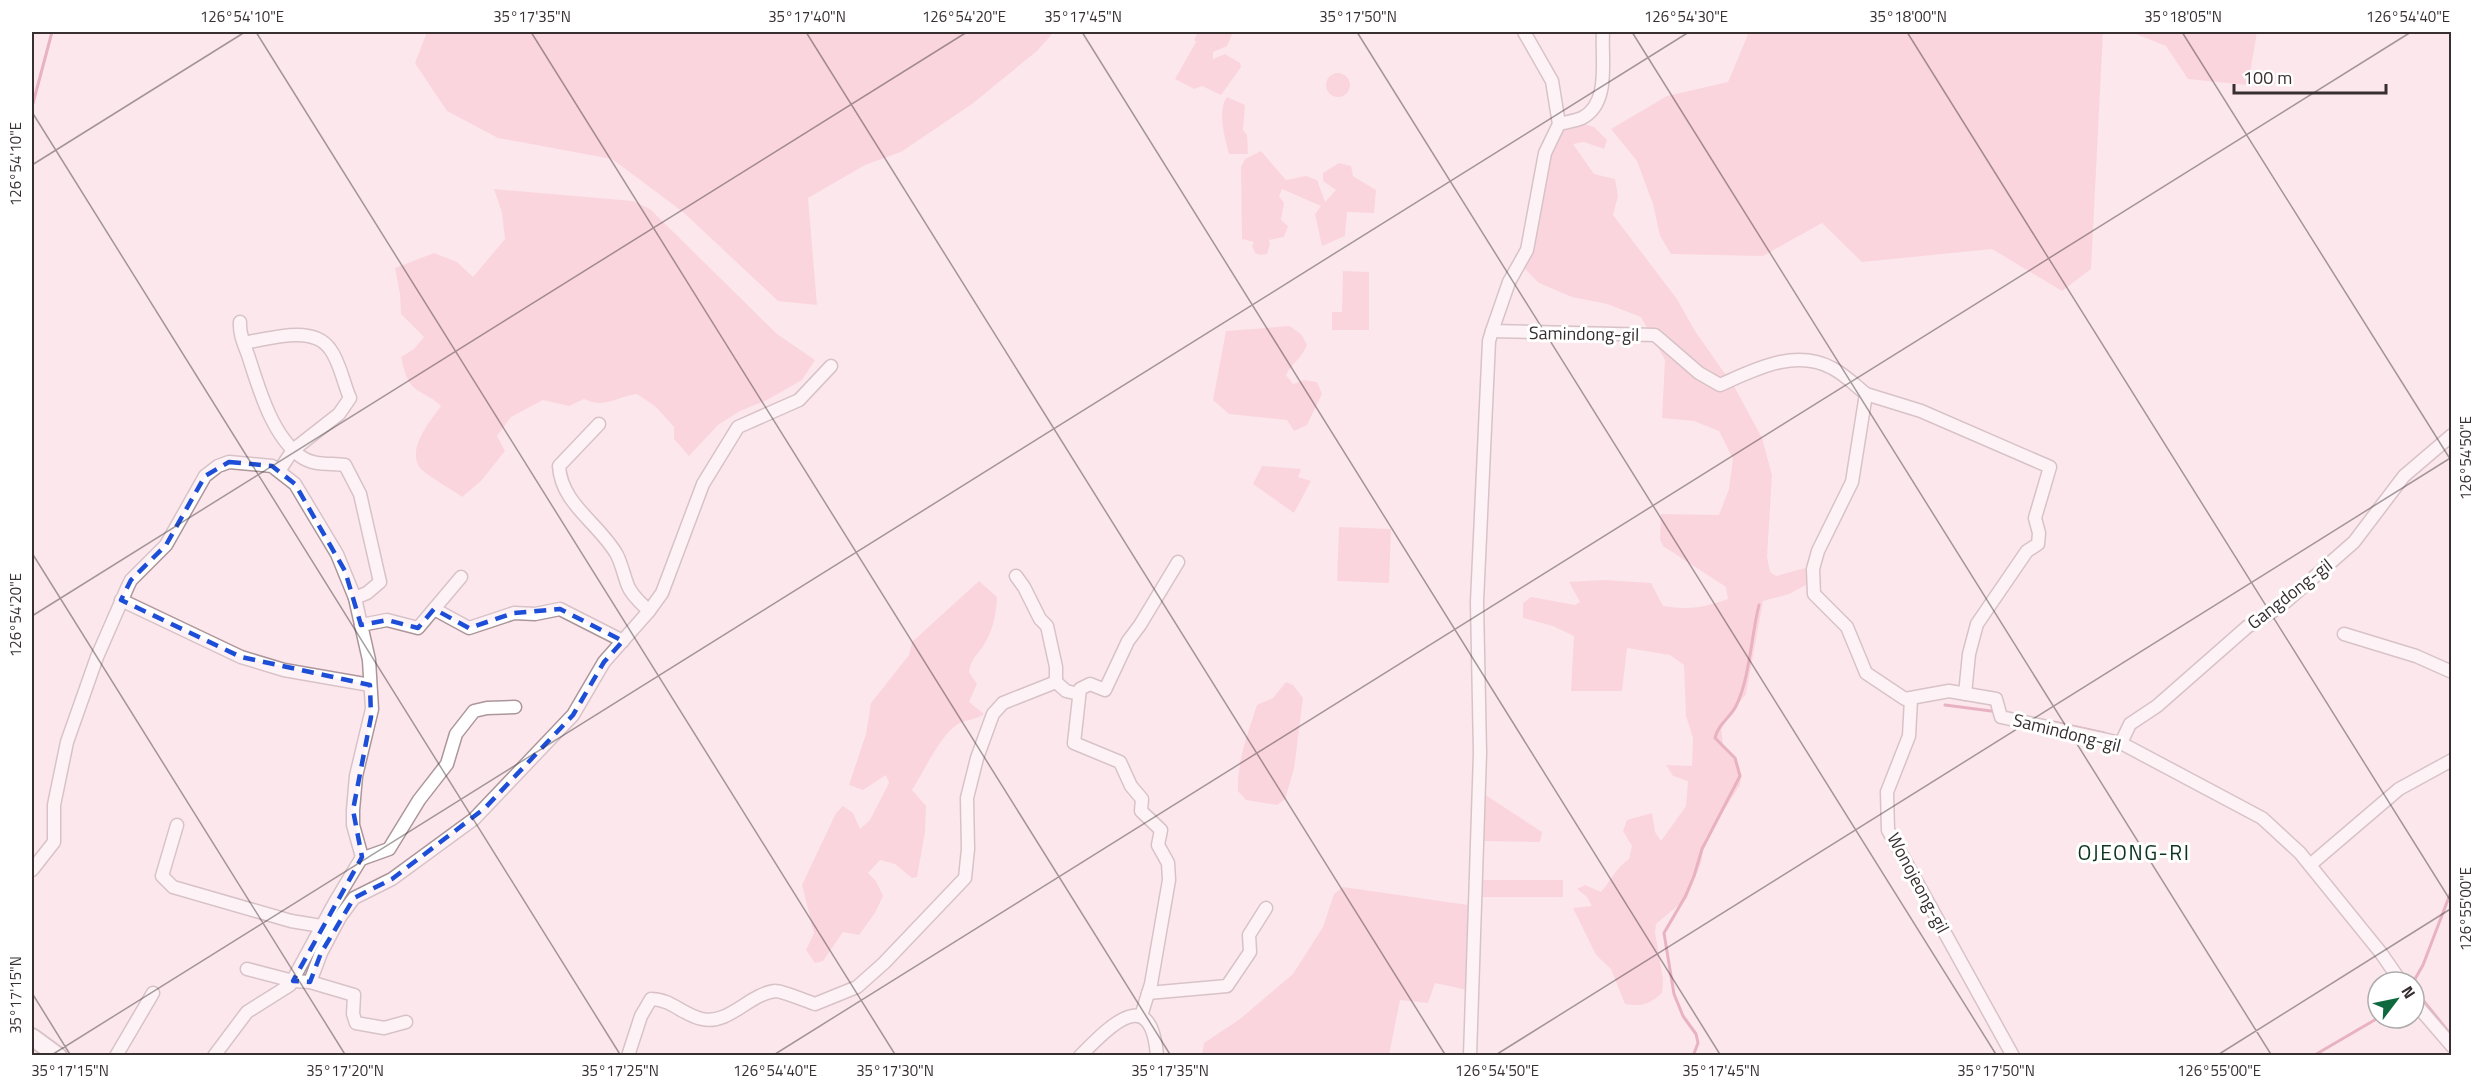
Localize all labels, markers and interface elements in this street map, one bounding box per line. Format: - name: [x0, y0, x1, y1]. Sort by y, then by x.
- text: 126°54'10"E: [200, 5, 284, 28]
- text: 35°17'35"N: [493, 5, 571, 28]
- text: 35°17'40"N: [768, 5, 846, 28]
- text: 126°54'20"E: [922, 5, 1006, 28]
- text: 35°17'45"N: [1044, 5, 1122, 28]
- text: 35°17'50"N: [1319, 5, 1397, 28]
- text: 126°54'30"E: [1644, 5, 1728, 28]
- text: 35°18'00"N: [1869, 5, 1947, 28]
- text: 35°18'05"N: [2144, 5, 2222, 28]
- text: 126°54'40"E: [2366, 5, 2450, 28]
- scale bar: [2234, 57, 2386, 95]
- text: 100 m: [2243, 64, 2292, 91]
- text: 126°54'10"E: [4, 122, 27, 206]
- street label: Samindong-gil: [1529, 319, 1639, 348]
- text: 126°54'50"E: [2454, 416, 2477, 500]
- street label: Gangdong-gil: [2241, 552, 2338, 636]
- text: 126°54'20"E: [4, 573, 27, 657]
- street label: Samindong-gil: [2010, 706, 2124, 759]
- street label: Wonojeong-gil: [1881, 828, 1956, 938]
- district label: OJEONG-RI: [2078, 836, 2190, 868]
- text: 126°55'00"E: [2454, 867, 2477, 951]
- text: 35°17'15"N: [4, 956, 27, 1034]
- north arrow: [2366, 970, 2426, 1030]
- text: N: [2396, 981, 2422, 1003]
- text: 35°17'15"N: [31, 1059, 109, 1082]
- text: 35°17'20"N: [306, 1059, 384, 1082]
- text: 35°17'25"N: [581, 1059, 659, 1082]
- text: 126°54'40"E: [733, 1059, 817, 1082]
- text: 35°17'30"N: [856, 1059, 934, 1082]
- text: 35°17'35"N: [1131, 1059, 1209, 1082]
- text: 126°54'50"E: [1455, 1059, 1539, 1082]
- text: 35°17'45"N: [1682, 1059, 1760, 1082]
- text: 35°17'50"N: [1957, 1059, 2035, 1082]
- text: 126°55'00"E: [2177, 1059, 2261, 1082]

